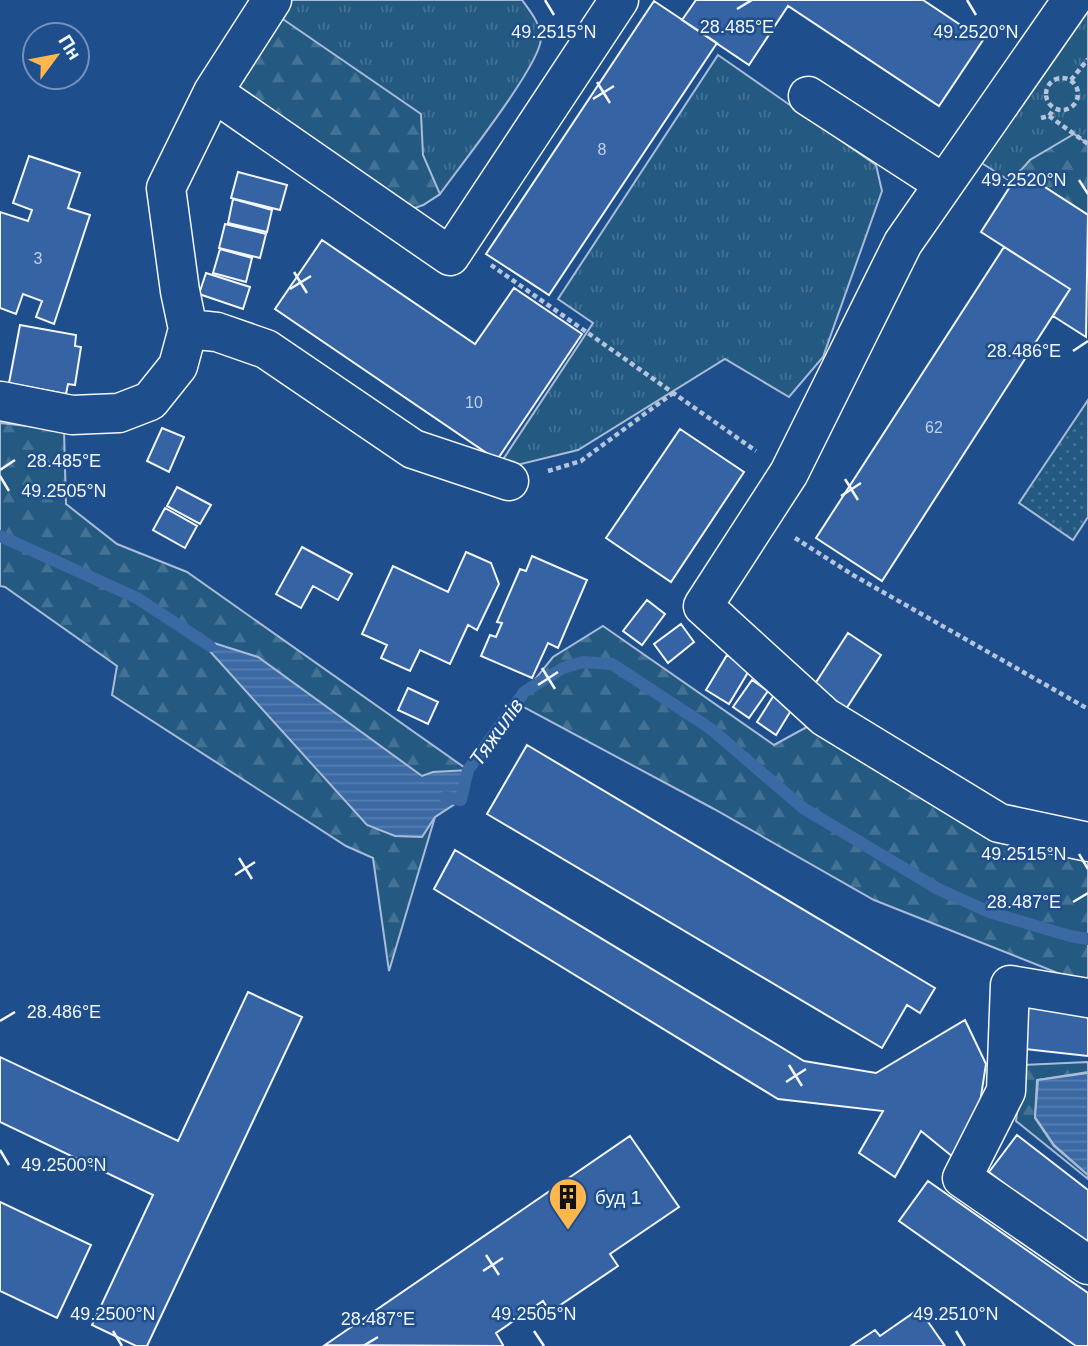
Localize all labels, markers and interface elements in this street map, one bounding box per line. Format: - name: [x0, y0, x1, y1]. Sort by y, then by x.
- text: 28.485°E: [700, 17, 774, 37]
- north arrow: [21, 21, 91, 91]
- text: 49.2515°N: [511, 22, 597, 42]
- text: 49.2520°N: [933, 22, 1019, 42]
- text: Пн: [54, 31, 86, 63]
- house number: 8: [598, 141, 607, 158]
- text: 49.2520°N: [981, 170, 1067, 190]
- house number: 3: [34, 250, 43, 267]
- text: 28.486°E: [987, 341, 1061, 361]
- house number: 10: [465, 394, 483, 411]
- house number: 62: [925, 419, 943, 436]
- text: 28.485°E: [27, 451, 101, 471]
- text: 49.2505°N: [21, 481, 107, 501]
- water label: Тяжилів: [465, 694, 528, 770]
- text: 49.2515°N: [981, 844, 1067, 864]
- text: 28.487°E: [987, 892, 1061, 912]
- text: 28.486°E: [27, 1002, 101, 1022]
- text: 49.2500°N: [21, 1155, 107, 1175]
- building icon: буд 1: [547, 1176, 589, 1231]
- place label: буд 1: [595, 1187, 641, 1208]
- text: 49.2500°N: [70, 1304, 156, 1324]
- text: 49.2505°N: [491, 1304, 577, 1324]
- text: 49.2510°N: [913, 1304, 999, 1324]
- text: 28.487°E: [341, 1309, 415, 1329]

